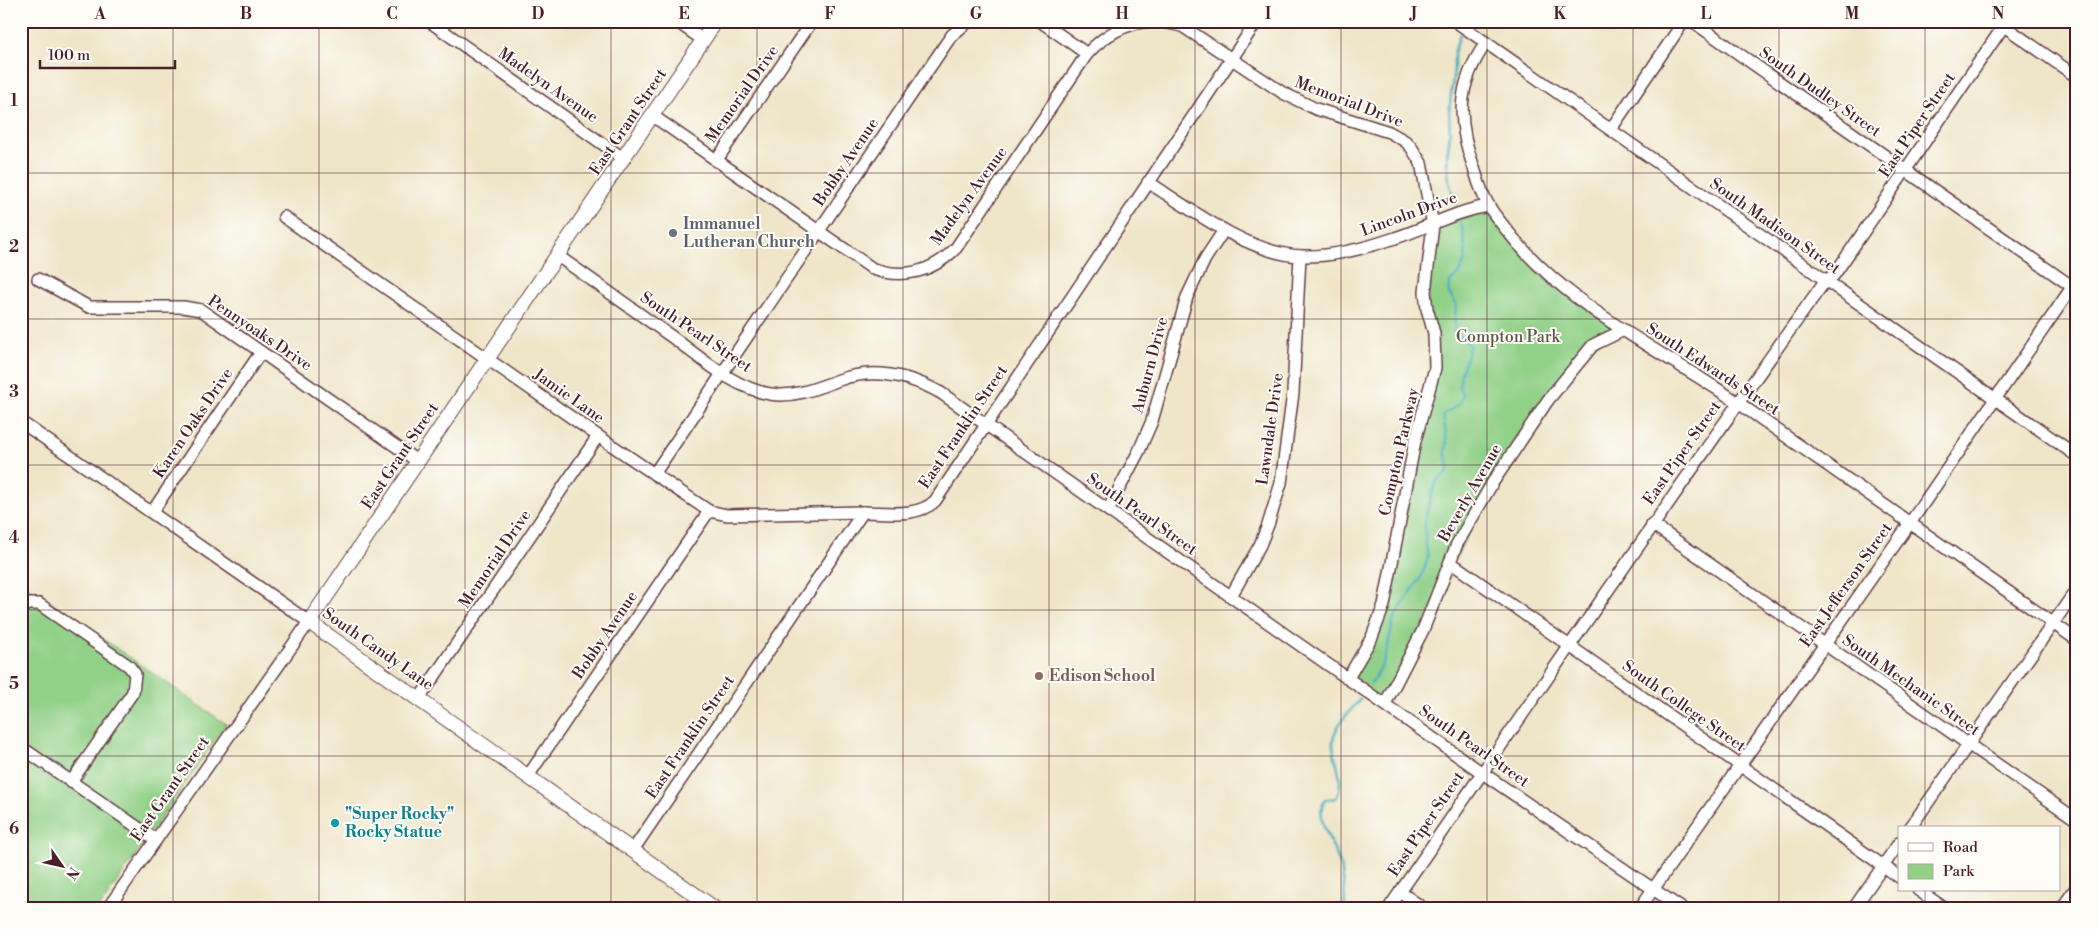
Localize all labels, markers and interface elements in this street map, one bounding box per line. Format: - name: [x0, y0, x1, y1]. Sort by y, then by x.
- text: A: [93, 4, 106, 24]
- text: B: [240, 4, 252, 24]
- text: C: [386, 4, 398, 24]
- text: D: [532, 4, 545, 24]
- text: E: [678, 4, 690, 24]
- text: F: [824, 4, 836, 24]
- text: G: [970, 4, 983, 24]
- text: H: [1115, 4, 1129, 24]
- text: I: [1265, 4, 1271, 24]
- text: J: [1409, 4, 1417, 24]
- text: K: [1554, 4, 1568, 24]
- text: L: [1701, 4, 1712, 24]
- text: M: [1845, 4, 1860, 24]
- text: N: [1992, 4, 2005, 24]
- scale bar: [40, 38, 175, 70]
- street label: Memorial Drive: [701, 41, 783, 147]
- street label: Madelyn Avenue: [494, 43, 602, 127]
- street label: South Dudley Street: [1755, 43, 1885, 142]
- text: 100 m: [48, 46, 90, 65]
- street label: East Grant Street: [585, 65, 671, 179]
- street label: East Piper Street: [1874, 68, 1960, 181]
- street label: Memorial Drive: [1292, 72, 1406, 132]
- text: 1: [10, 91, 18, 111]
- street label: Bobby Avenue: [809, 114, 883, 211]
- street label: Madelyn Avenue: [926, 143, 1012, 249]
- street label: South Madison Street: [1706, 173, 1844, 279]
- street label: Lincoln Drive: [1358, 187, 1460, 241]
- place label: Immanuel Lutheran Church: [683, 214, 815, 252]
- marker: Immanuel Lutheran Church: [667, 227, 679, 239]
- text: 2: [9, 237, 19, 257]
- street label: South Pearl Street: [636, 287, 756, 377]
- street label: Pennyoaks Drive: [204, 291, 316, 375]
- street label: Auburn Drive: [1127, 315, 1172, 416]
- street label: South Edwards Street: [1642, 318, 1784, 420]
- park label: Compton Park: [1456, 327, 1562, 347]
- street label: East Franklin Street: [914, 361, 1012, 493]
- street label: Karen Oaks Drive: [149, 364, 237, 482]
- street label: Jamie Lane: [529, 364, 608, 428]
- street label: Lawndale Drive: [1252, 372, 1288, 486]
- text: 3: [9, 382, 19, 402]
- street label: Compton Parkway: [1375, 386, 1423, 518]
- street label: East Piper Street: [1639, 397, 1726, 509]
- street label: East Grant Street: [357, 399, 443, 513]
- street label: Beverly Avenue: [1433, 440, 1506, 547]
- street label: South Pearl Street: [1083, 468, 1201, 560]
- street label: Memorial Drive: [455, 506, 535, 612]
- street label: East Jefferson Street: [1796, 519, 1897, 651]
- text: 4: [9, 528, 20, 548]
- street label: Bobby Avenue: [568, 587, 642, 684]
- street label: South Candy Lane: [319, 603, 437, 695]
- street label: South Mechanic Street: [1838, 630, 1984, 740]
- street label: South College Street: [1618, 656, 1750, 756]
- place label: Edison School: [1049, 666, 1156, 686]
- marker: Edison School: [1033, 670, 1045, 682]
- street label: East Franklin Street: [641, 671, 739, 803]
- text: 5: [9, 674, 19, 694]
- street label: South Pearl Street: [1415, 700, 1533, 792]
- street label: East Grant Street: [126, 732, 214, 845]
- street label: East Piper Street: [1383, 767, 1469, 880]
- place label: "Super Rocky" Rocky Statue: [345, 804, 454, 842]
- marker: "Super Rocky" Rocky Statue: [329, 817, 341, 829]
- text: 6: [9, 819, 19, 839]
- legend: [1898, 826, 2060, 892]
- text: Road: [1943, 838, 1978, 857]
- north arrow: [38, 842, 88, 892]
- text: Park: [1943, 862, 1975, 881]
- text: N: [61, 863, 83, 882]

